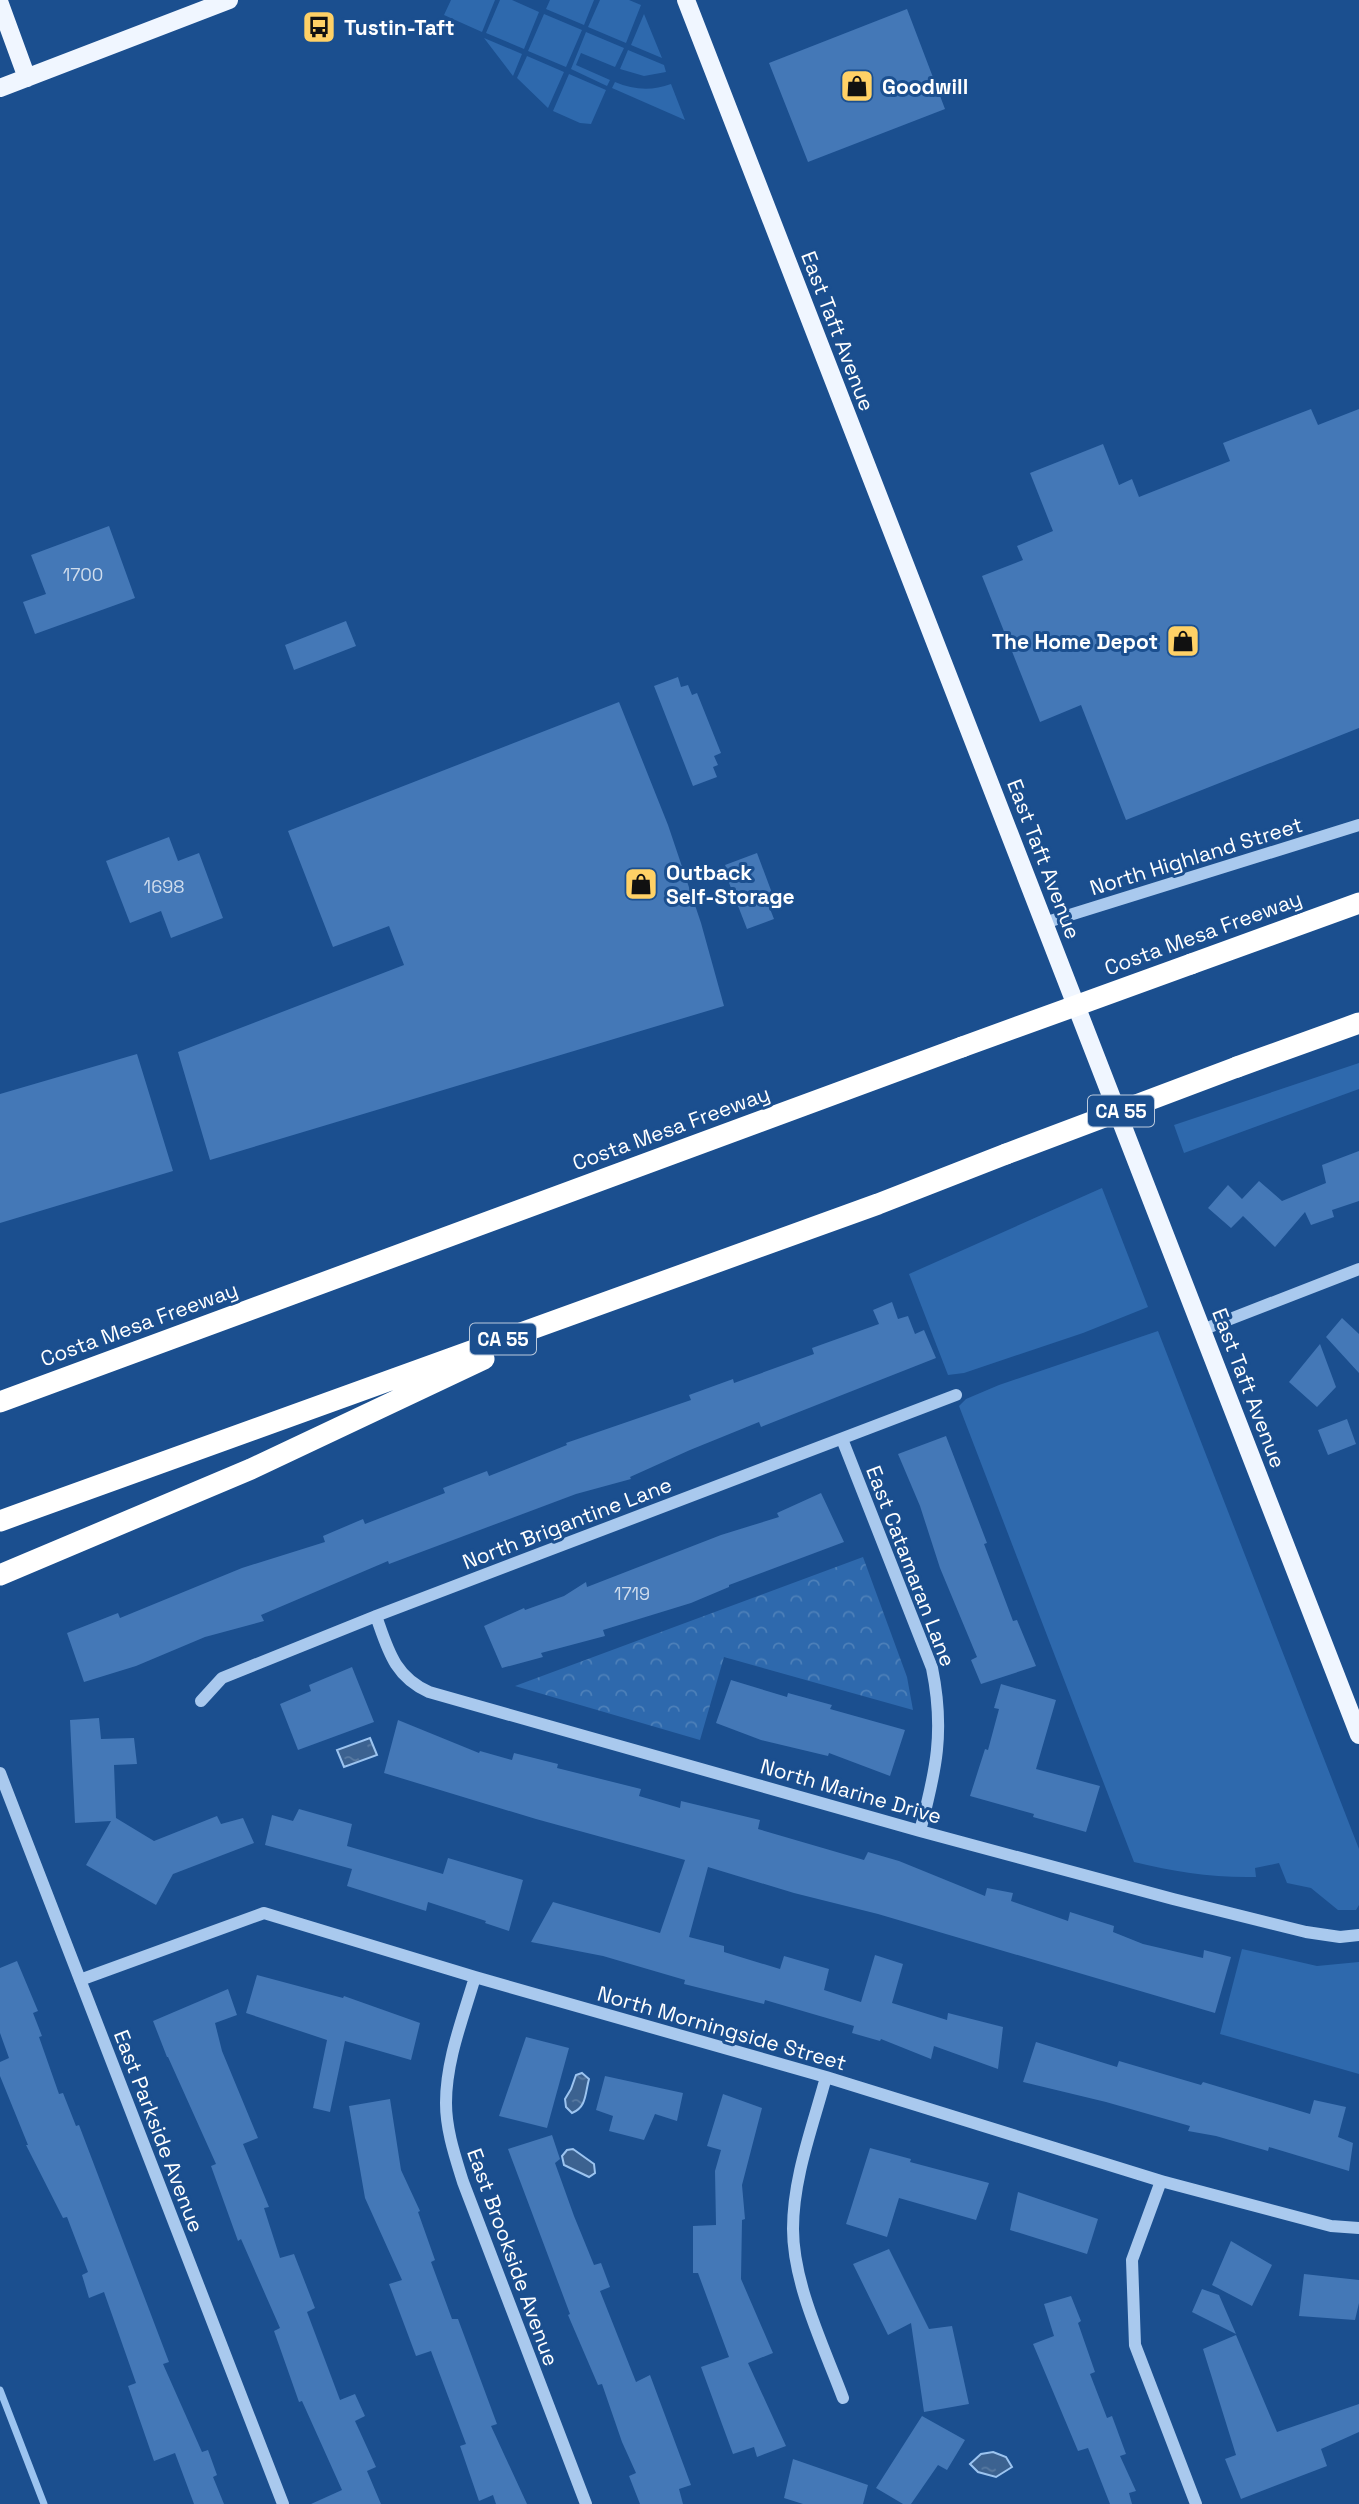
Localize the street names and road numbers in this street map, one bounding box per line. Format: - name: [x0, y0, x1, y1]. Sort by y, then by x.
- street label: East Taft Avenue: [795, 247, 881, 415]
- street label: East Taft Avenue: [1001, 775, 1087, 943]
- street label: North Highland Street: [1086, 811, 1306, 901]
- street label: Costa Mesa Freeway: [1101, 885, 1305, 981]
- street label: Costa Mesa Freeway: [569, 1080, 773, 1176]
- road number: CA 55: [1088, 1096, 1154, 1126]
- street label: Costa Mesa Freeway: [37, 1276, 241, 1372]
- street label: East Taft Avenue: [1206, 1304, 1292, 1472]
- road number: CA 55: [470, 1324, 536, 1354]
- street label: East Catamaran Lane: [860, 1462, 962, 1670]
- street label: North Brigantine Lane: [458, 1471, 676, 1575]
- street label: North Marine Drive: [757, 1752, 945, 1830]
- street label: North Morningside Street: [594, 1979, 850, 2077]
- street label: East Parkside Avenue: [108, 2026, 210, 2236]
- street label: East Brookside Avenue: [461, 2145, 565, 2369]

